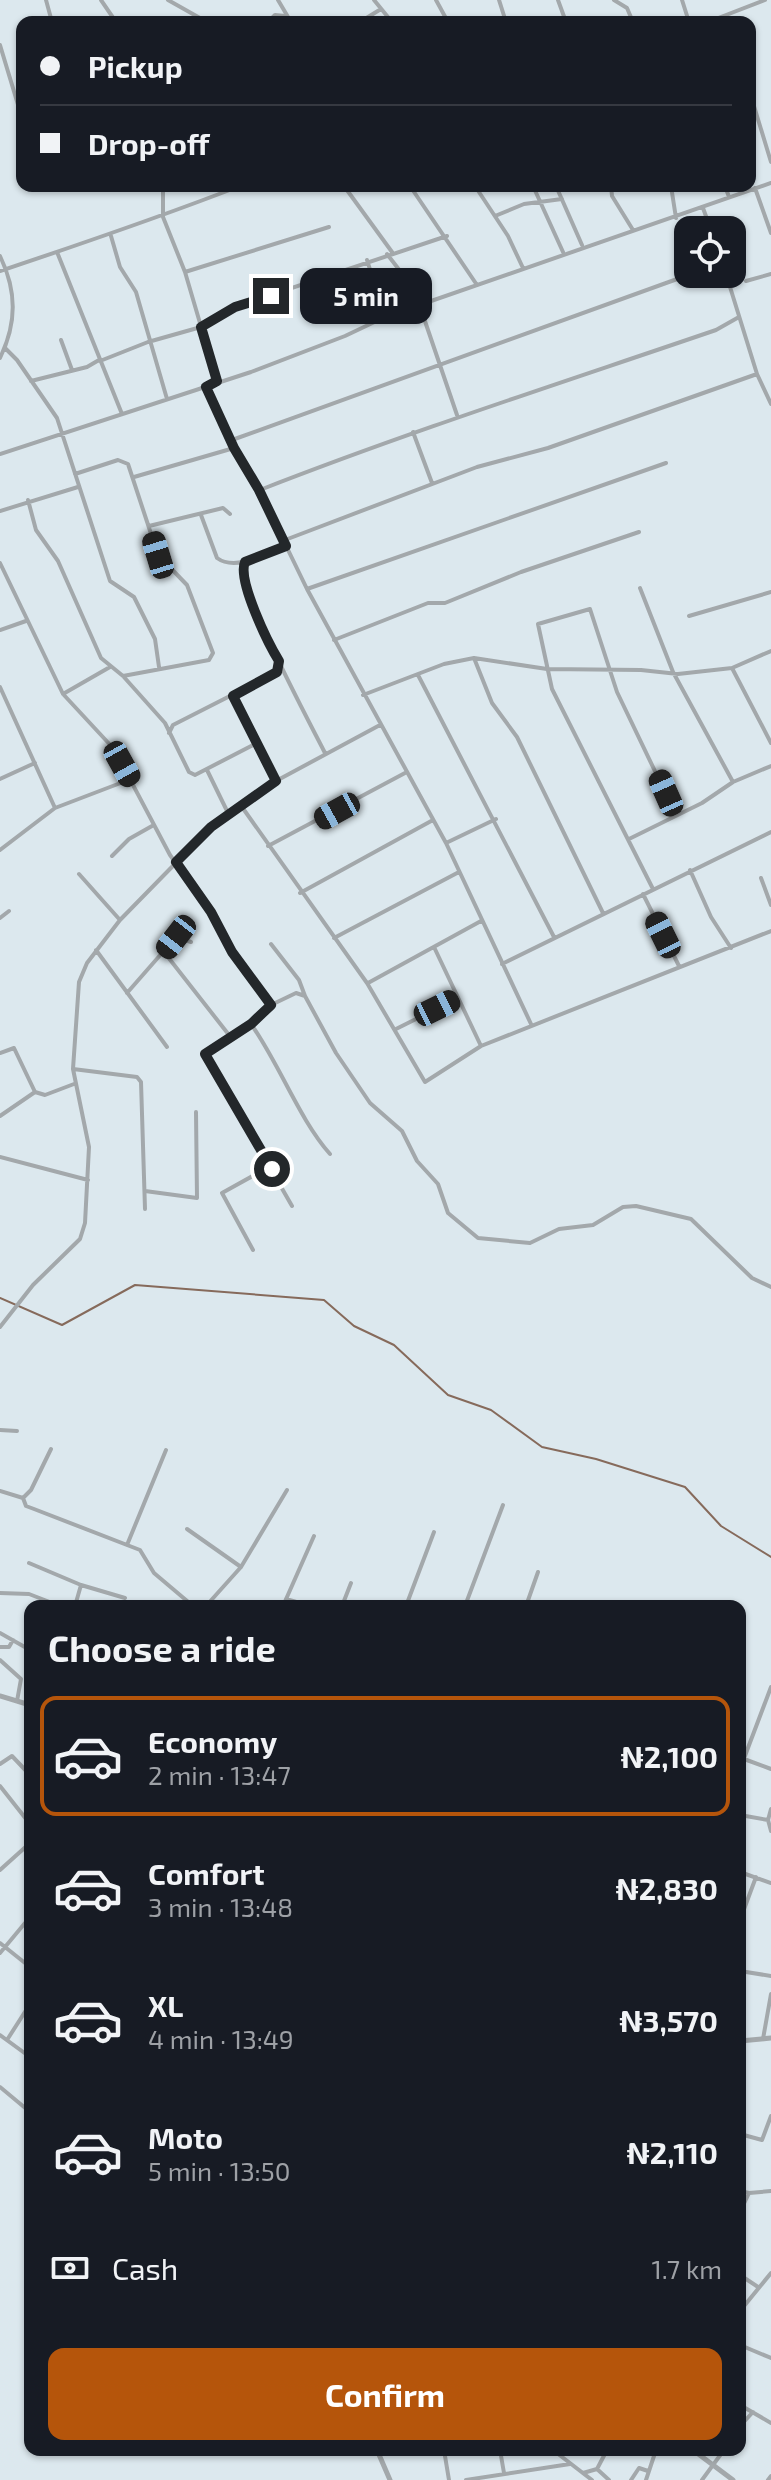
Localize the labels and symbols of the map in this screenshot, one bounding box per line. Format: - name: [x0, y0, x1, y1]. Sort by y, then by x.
- callout: 5 min: [299, 268, 431, 324]
- route end: [253, 278, 289, 314]
- car: [140, 529, 176, 581]
- car: [100, 737, 144, 791]
- car: [645, 766, 687, 820]
- car: [310, 789, 364, 833]
- car: [642, 908, 684, 962]
- car: [152, 911, 200, 963]
- car: [410, 987, 464, 1029]
- route start: [254, 1151, 290, 1187]

